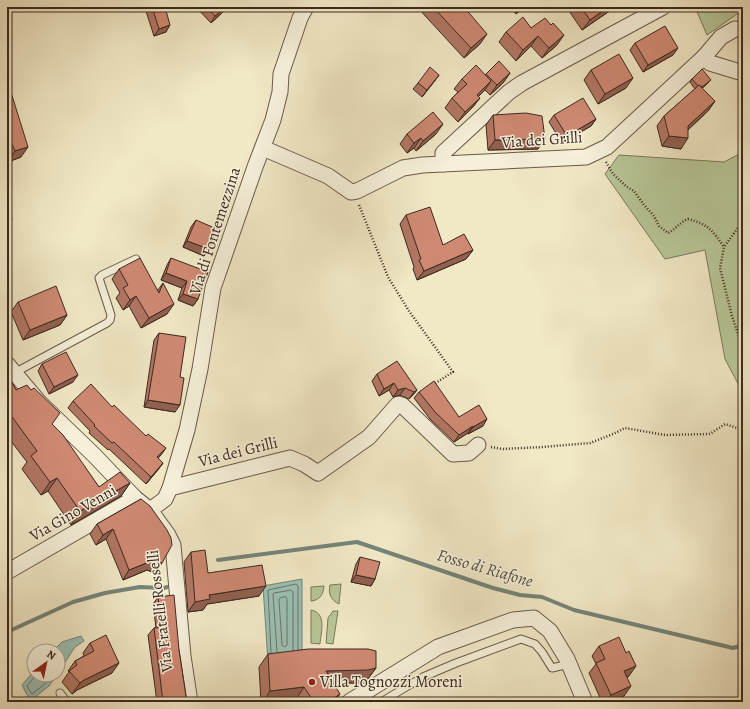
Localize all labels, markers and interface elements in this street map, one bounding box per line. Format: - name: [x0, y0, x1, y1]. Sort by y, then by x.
- street label: Via dei Grilli: [500, 126, 583, 154]
- street label: Via di Fontemezzina: [184, 164, 246, 299]
- street label: Via dei Grilli: [195, 432, 280, 473]
- street label: Via Gino Venni: [25, 479, 120, 547]
- water label: Fosso di Riafone: [434, 543, 536, 593]
- street label: Via Fratelli Rosselli: [142, 549, 179, 674]
- north arrow: [26, 643, 66, 683]
- text: N: [44, 647, 59, 664]
- place label: Villa Tognozzi Moreni: [319, 671, 463, 693]
- marker: Villa Tognozzi Moreni: [307, 677, 317, 687]

